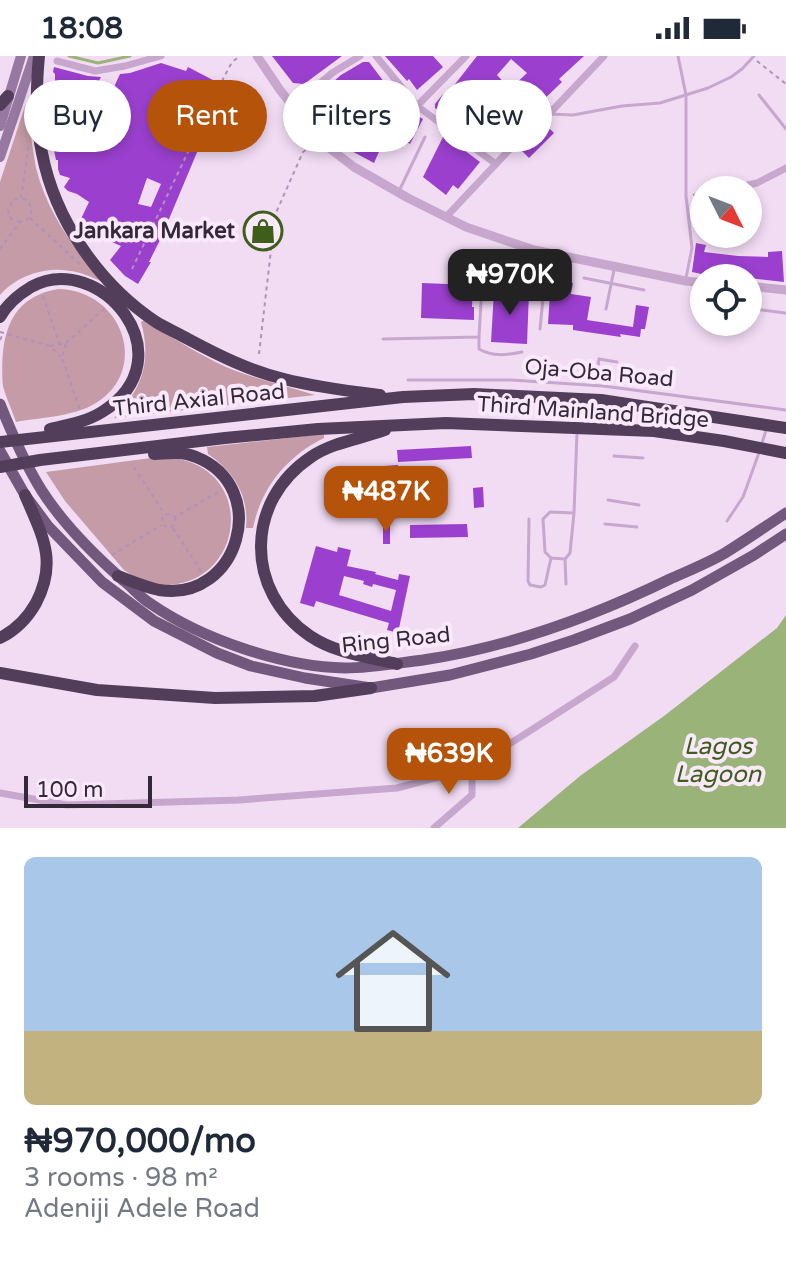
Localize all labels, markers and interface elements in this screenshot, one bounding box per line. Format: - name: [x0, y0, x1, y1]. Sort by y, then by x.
- text: 18:08: [40, 10, 123, 47]
- chip: Buy: [24, 80, 131, 152]
- chip: Rent: [147, 80, 267, 152]
- chip: Filters: [283, 80, 420, 152]
- chip: New: [436, 80, 552, 152]
- north arrow: [690, 176, 762, 248]
- map controls: [690, 176, 762, 336]
- shop icon: Jankara Market: [242, 210, 284, 252]
- place label: Jankara Market: [73, 218, 236, 244]
- pin: ₦970K: [454, 249, 566, 317]
- text: ₦970K: [466, 259, 554, 290]
- button: locate: [690, 264, 762, 336]
- street label: Oja-Oba Road: [523, 354, 675, 392]
- street label: Third Axial Road: [112, 378, 286, 422]
- street label: Third Mainland Bridge: [476, 391, 710, 433]
- pin: ₦487K: [330, 466, 442, 534]
- text: ₦487K: [342, 476, 430, 507]
- street label: Ring Road: [340, 621, 452, 659]
- pin: ₦639K: [393, 728, 505, 796]
- water label: Lagos Lagoon: [675, 732, 763, 789]
- text: ₦639K: [405, 738, 493, 769]
- scale bar: [24, 772, 152, 808]
- text: 100 m: [36, 777, 103, 803]
- icon: home: [321, 909, 465, 1053]
- text: ₦970,000/mo: [24, 1121, 256, 1162]
- text: 3 rooms · 98 m²: [24, 1162, 218, 1193]
- text: Adeniji Adele Road: [24, 1193, 260, 1224]

